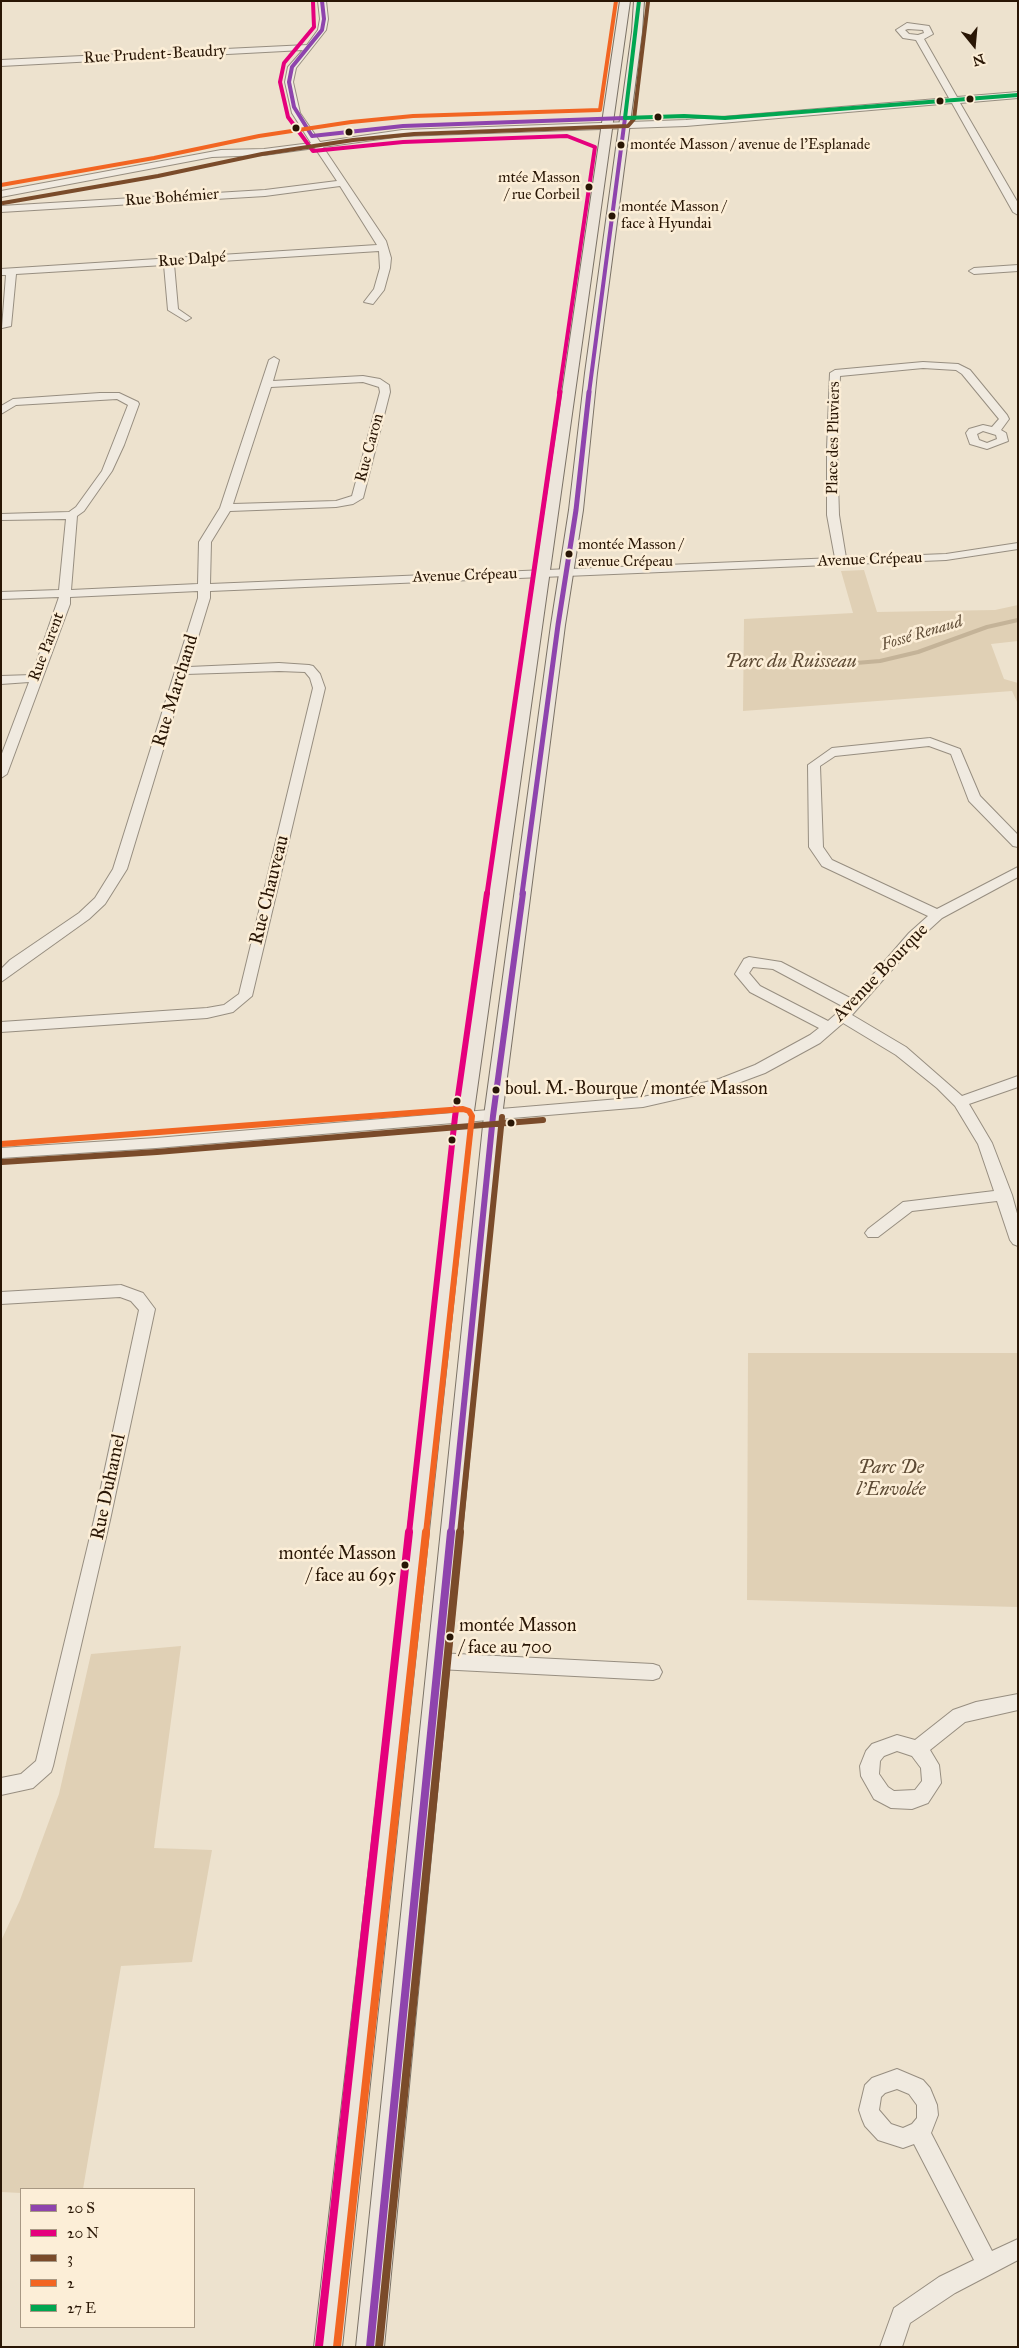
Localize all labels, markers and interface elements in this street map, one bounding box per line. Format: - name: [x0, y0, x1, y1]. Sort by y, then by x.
- north arrow: [949, 20, 999, 70]
- street label: Rue Prudent-Beaudry: [83, 42, 227, 68]
- text: N: [970, 50, 987, 70]
- unlabelled marker: [965, 94, 975, 104]
- unlabelled marker: [935, 96, 945, 106]
- unlabelled marker: [653, 112, 663, 122]
- unlabelled marker: [291, 123, 301, 133]
- unlabelled marker: [344, 127, 354, 137]
- place label: montée Masson / avenue de l'Esplanade: [630, 136, 870, 154]
- marker: montée Masson / avenue de l'Esplanade: [616, 140, 626, 150]
- place label: mtée Masson / rue Corbeil: [498, 169, 580, 204]
- marker: mtée Masson / rue Corbeil: [584, 182, 594, 192]
- street label: Rue Bohémier: [124, 185, 220, 211]
- place label: montée Masson / face à Hyundai: [621, 198, 726, 233]
- marker: montée Masson / face à Hyundai: [607, 211, 617, 221]
- street label: Rue Dalpé: [157, 248, 227, 272]
- street label: Place des Pluviers: [823, 381, 845, 495]
- street label: Rue Caron: [352, 412, 388, 484]
- place label: montée Masson / avenue Crépeau: [578, 536, 683, 571]
- marker: montée Masson / avenue Crépeau: [564, 549, 574, 559]
- street label: Avenue Crépeau: [817, 549, 923, 571]
- street label: Avenue Crépeau: [412, 565, 518, 587]
- street label: Rue Parent: [25, 610, 69, 684]
- water label: Fossé Renaud: [879, 613, 965, 655]
- street label: Rue Marchand: [148, 632, 204, 750]
- park label: Parc du Ruisseau: [725, 651, 857, 673]
- street label: Rue Chauveau: [245, 833, 295, 947]
- street label: Avenue Bourque: [828, 919, 934, 1027]
- place label: boul. M.-Bourque / montée Masson: [505, 1079, 768, 1101]
- marker: boul. M.-Bourque / montée Masson: [491, 1085, 501, 1095]
- unlabelled marker: [452, 1096, 462, 1106]
- unlabelled marker: [506, 1118, 516, 1128]
- unlabelled marker: [447, 1135, 457, 1145]
- street label: Rue Duhamel: [87, 1432, 131, 1542]
- park label: Parc De l’Envolée: [856, 1457, 926, 1501]
- place label: montée Masson / face au 695: [279, 1544, 396, 1586]
- marker: montée Masson / face au 695: [400, 1560, 410, 1570]
- place label: montée Masson / face au 700: [459, 1616, 576, 1658]
- marker: montée Masson / face au 700: [445, 1632, 455, 1642]
- legend: [20, 2188, 195, 2328]
- text: 20 S: [67, 2199, 95, 2217]
- text: 20 N: [67, 2224, 99, 2242]
- text: 3: [67, 2249, 73, 2267]
- text: 2: [67, 2274, 74, 2292]
- text: 27 E: [67, 2299, 96, 2317]

